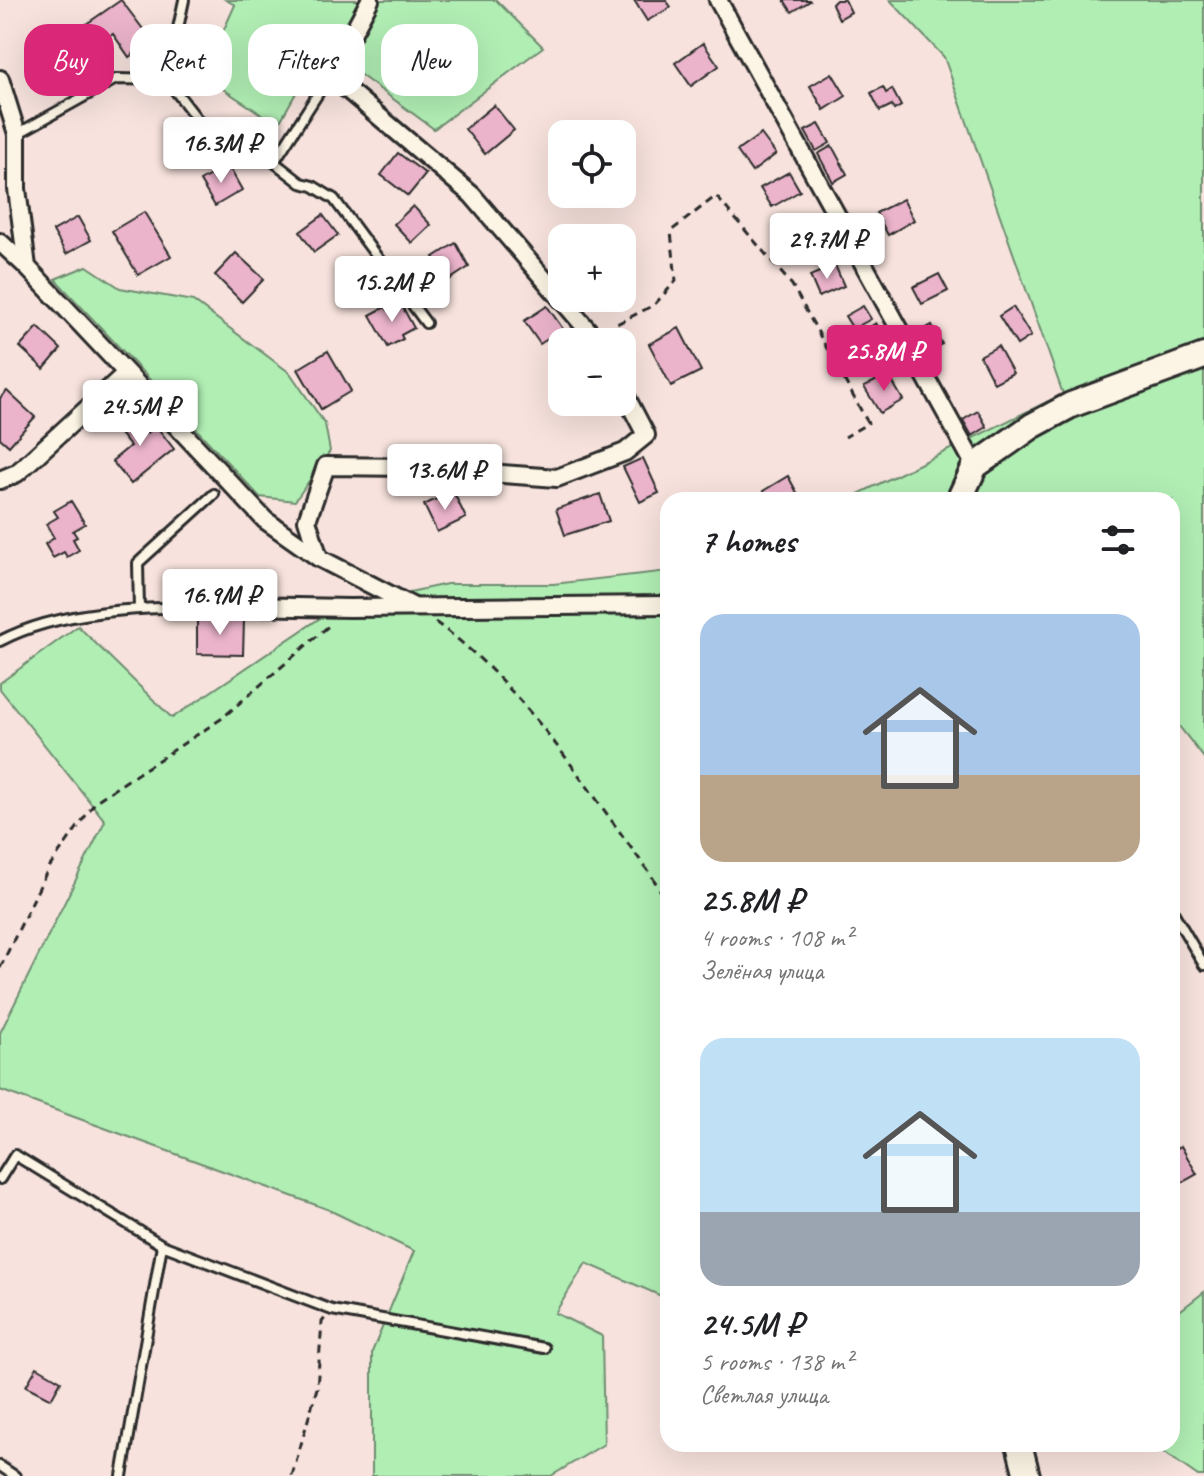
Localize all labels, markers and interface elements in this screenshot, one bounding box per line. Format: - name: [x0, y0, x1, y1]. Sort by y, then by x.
- chip: Buy: [24, 24, 114, 96]
- chip: Rent: [130, 24, 232, 96]
- chip: Filters: [248, 24, 365, 96]
- chip: New: [381, 24, 478, 96]
- pin: 16.3M ₽: [147, 117, 295, 185]
- map controls: [548, 120, 636, 416]
- button: locate: [548, 120, 636, 208]
- text: 16.3M ₽: [181, 126, 261, 159]
- pin: 29.7M ₽: [753, 213, 901, 281]
- text: 29.7M ₽: [788, 222, 866, 255]
- button: +: [548, 224, 636, 312]
- pin: 15.2M ₽: [318, 256, 466, 324]
- text: 15.2M ₽: [353, 265, 431, 298]
- pin: 25.8M ₽: [810, 325, 958, 393]
- button: −: [548, 328, 636, 416]
- text: 25.8M ₽: [845, 334, 923, 367]
- pin: 24.5M ₽: [66, 380, 214, 448]
- text: 24.5M ₽: [101, 389, 179, 422]
- pin: 13.6M ₽: [371, 444, 519, 512]
- text: 13.6M ₽: [405, 453, 485, 486]
- icon: filters: [1096, 518, 1140, 562]
- text: 7 homes: [700, 519, 796, 562]
- pin: 16.9M ₽: [146, 569, 294, 637]
- text: 16.9M ₽: [180, 578, 260, 611]
- icon: home: [848, 666, 992, 810]
- text: 25.8M ₽: [700, 878, 803, 921]
- text: 4 rooms · 108 m²: [700, 921, 852, 954]
- text: Зелёная улица: [700, 954, 824, 987]
- icon: home: [848, 1090, 992, 1234]
- text: 24.5M ₽: [700, 1302, 803, 1345]
- text: 5 rooms · 138 m²: [700, 1345, 852, 1378]
- text: Светлая улица: [700, 1378, 828, 1411]

